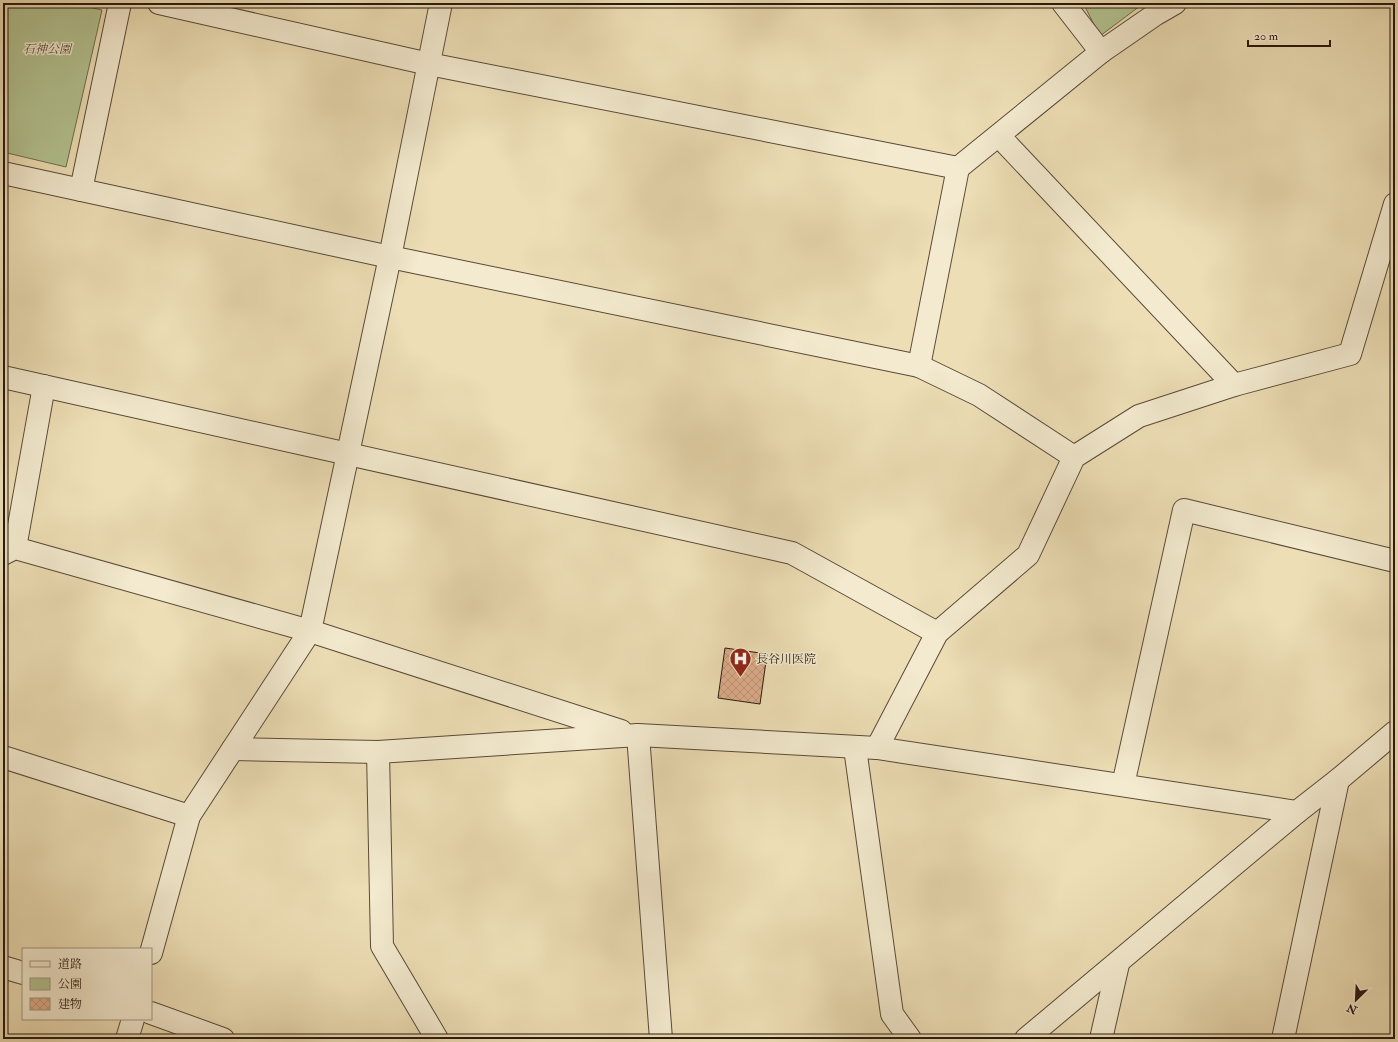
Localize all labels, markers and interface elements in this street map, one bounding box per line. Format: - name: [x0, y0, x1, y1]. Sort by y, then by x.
- scale bar: [1248, 22, 1330, 48]
- text: 20 m: [1254, 29, 1279, 44]
- park label: 石神公園: [23, 42, 73, 57]
- hospital icon: 長谷川医院: [728, 646, 754, 679]
- place label: 長谷川医院: [756, 652, 816, 667]
- legend: [22, 948, 152, 1020]
- text: 道路: [58, 957, 82, 972]
- text: 公園: [58, 977, 82, 992]
- north arrow: [1336, 980, 1376, 1020]
- text: 建物: [58, 997, 82, 1012]
- text: N: [1344, 1000, 1360, 1017]

